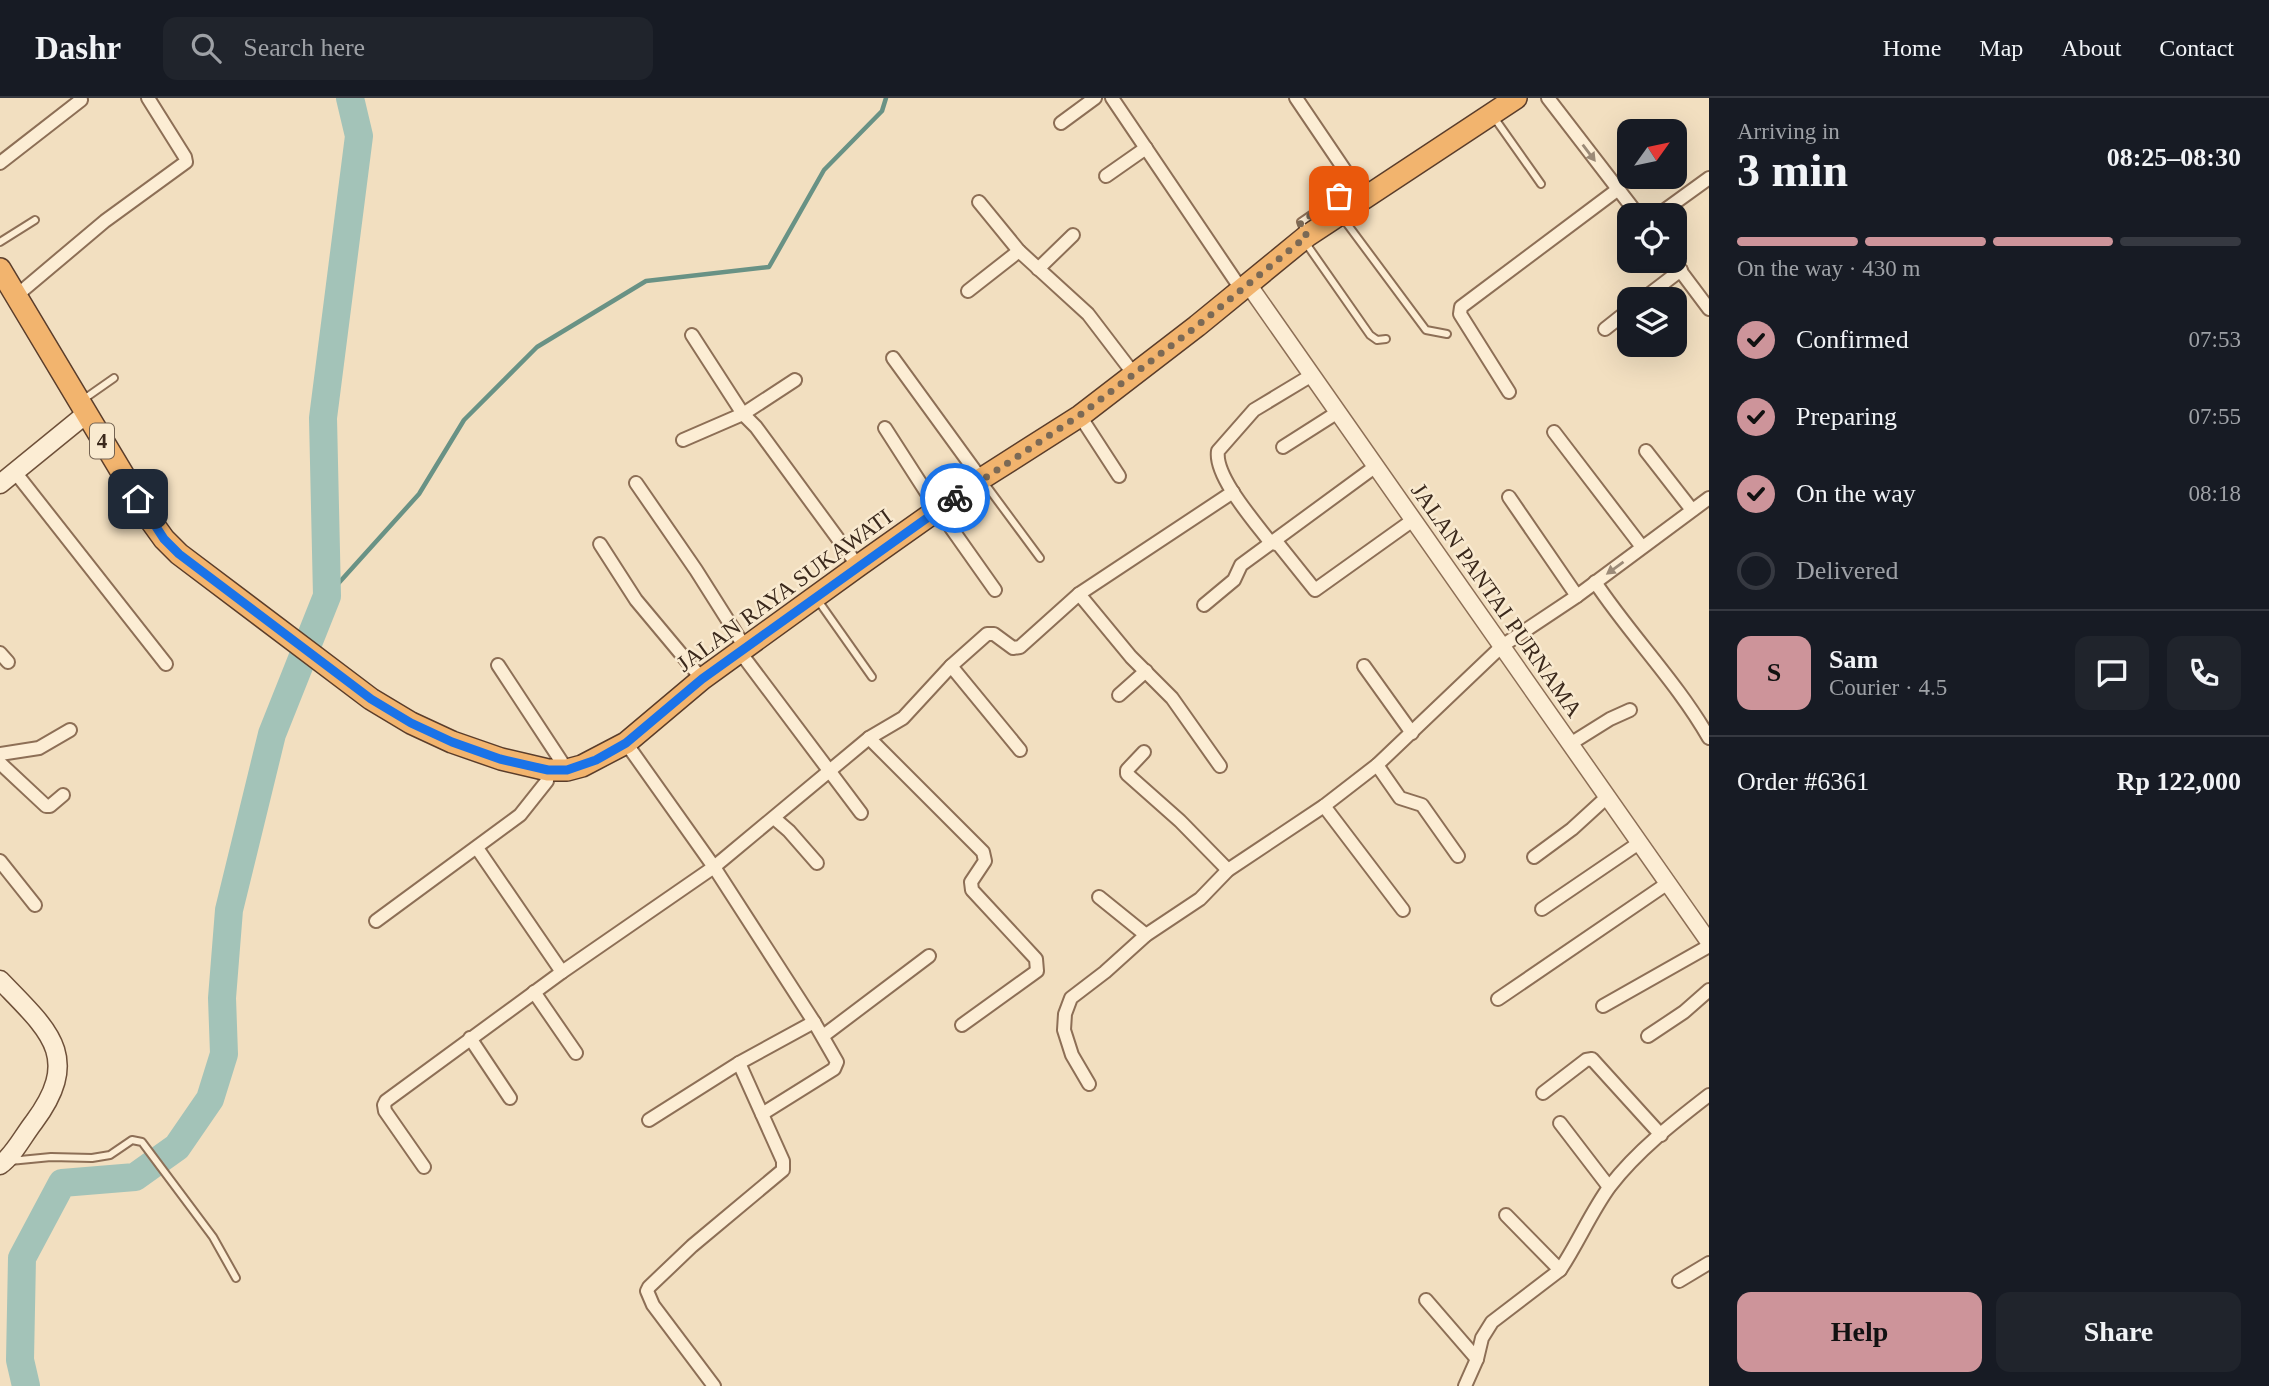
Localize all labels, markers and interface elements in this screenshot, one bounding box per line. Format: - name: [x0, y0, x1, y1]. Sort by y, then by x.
- search box: [163, 17, 653, 80]
- icon: search: [187, 29, 225, 67]
- text: Dashr: [35, 30, 121, 66]
- text: Search here: [243, 33, 365, 62]
- text: Home: [1883, 35, 1941, 61]
- text: Map: [1979, 35, 2023, 61]
- text: About: [2061, 35, 2121, 61]
- text: Contact: [2159, 35, 2234, 61]
- north arrow: [1617, 119, 1687, 189]
- map controls: [1617, 119, 1687, 357]
- text: Arriving in: [1737, 119, 1840, 144]
- one-way arrow: [1582, 143, 1597, 161]
- text: 08:25–08:30: [2107, 143, 2241, 172]
- text: 3 min: [1737, 145, 1848, 196]
- pin: [1309, 166, 1369, 226]
- icon: bag: [1320, 177, 1358, 215]
- button: locate: [1617, 203, 1687, 273]
- text: On the way · 430 m: [1737, 256, 1920, 281]
- button: layers: [1617, 287, 1687, 357]
- icon: check: [1737, 321, 1775, 359]
- text: Confirmed: [1796, 325, 1909, 354]
- text: 07:53: [2189, 327, 2241, 352]
- icon: check: [1737, 398, 1775, 436]
- text: Preparing: [1796, 402, 1897, 431]
- text: 07:55: [2189, 404, 2241, 429]
- road number: 4: [90, 424, 114, 458]
- courier: [920, 463, 990, 533]
- pin: [108, 469, 168, 529]
- icon: check: [1737, 475, 1775, 513]
- icon: bike: [936, 479, 974, 517]
- street label: JALAN PANTAI PURNAMA: [1406, 479, 1587, 722]
- text: On the way: [1796, 479, 1916, 508]
- icon: home: [119, 480, 157, 518]
- text: 08:18: [2189, 481, 2241, 506]
- street label: JALAN RAYA SUKAWATI: [672, 504, 897, 677]
- text: Delivered: [1796, 556, 1899, 585]
- one-way arrow: [1606, 560, 1624, 574]
- button: chat: [2075, 636, 2149, 710]
- button: phone: [2167, 636, 2241, 710]
- text: Sam: [1829, 645, 1878, 674]
- text: S: [1767, 658, 1781, 687]
- text: Courier · 4.5: [1829, 675, 1947, 700]
- text: Order #6361: [1737, 767, 1869, 796]
- text: Rp 122,000: [2117, 767, 2241, 796]
- button: Help: [1737, 1292, 1982, 1372]
- button: Share: [1996, 1292, 2241, 1372]

